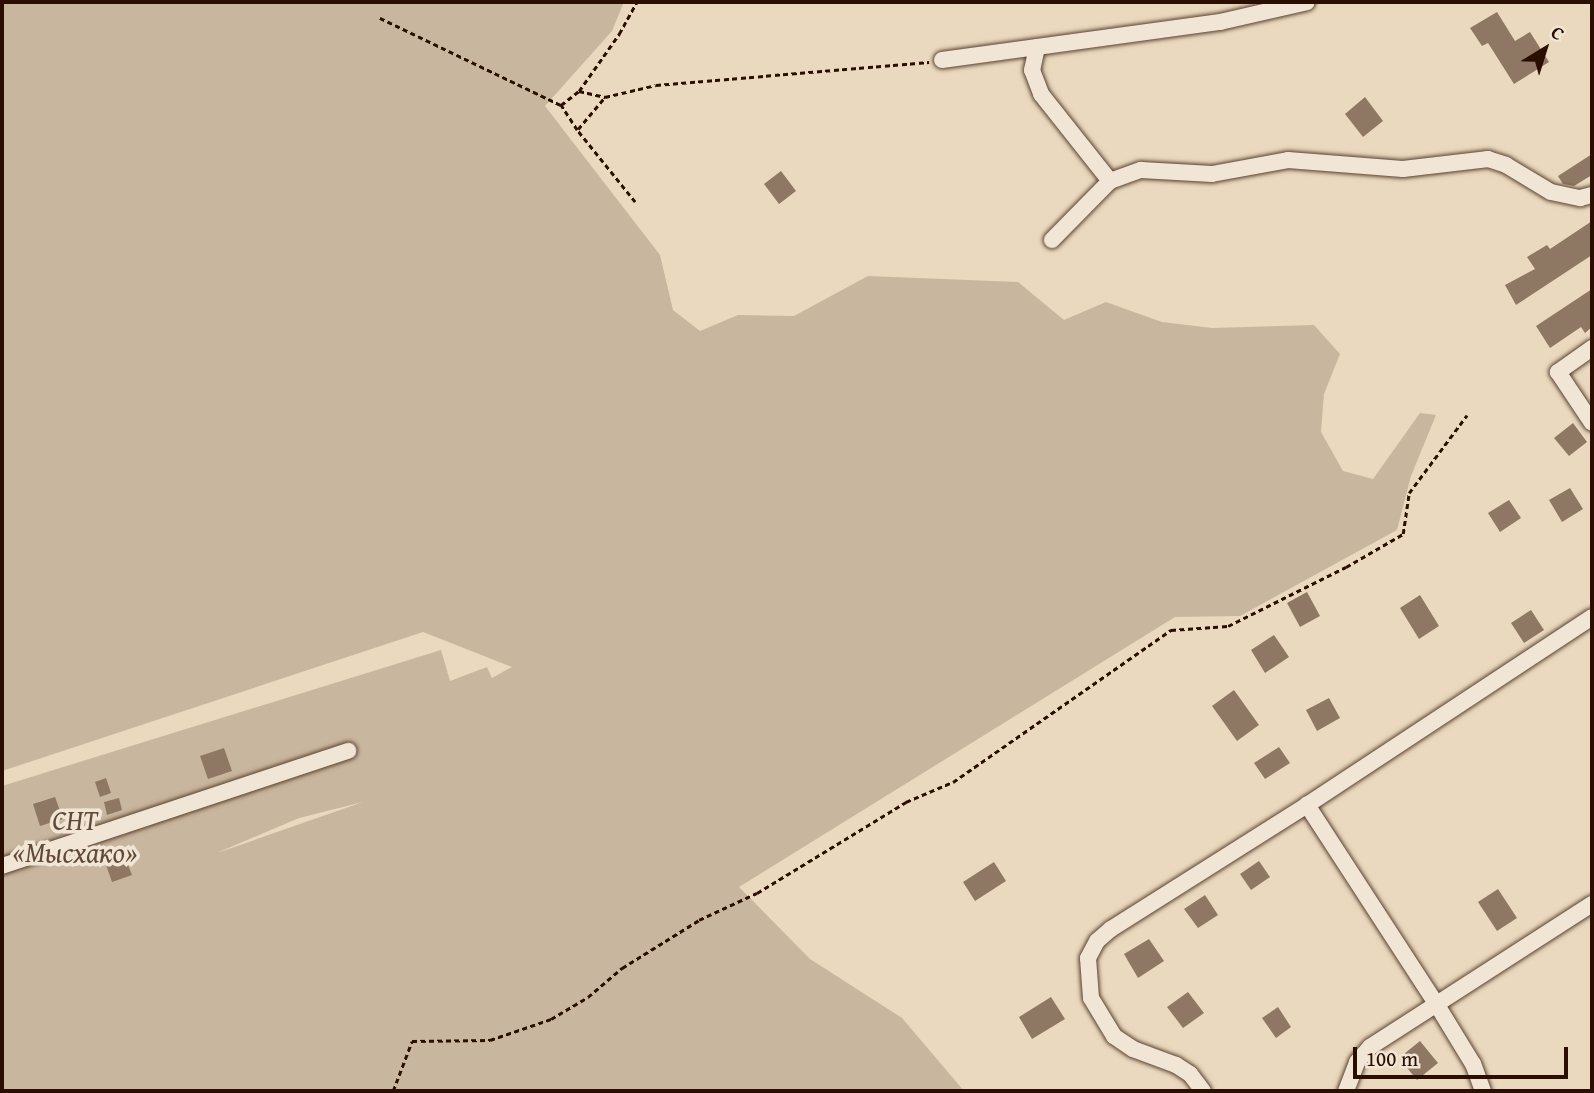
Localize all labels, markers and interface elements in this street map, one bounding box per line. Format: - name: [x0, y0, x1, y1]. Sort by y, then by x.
- north arrow: [1510, 14, 1580, 84]
- text: С: [1545, 18, 1571, 47]
- park label: СНТ «Мысхако»: [13, 803, 137, 869]
- scale bar: [1356, 1034, 1571, 1078]
- text: 100 m: [1366, 1043, 1418, 1074]

